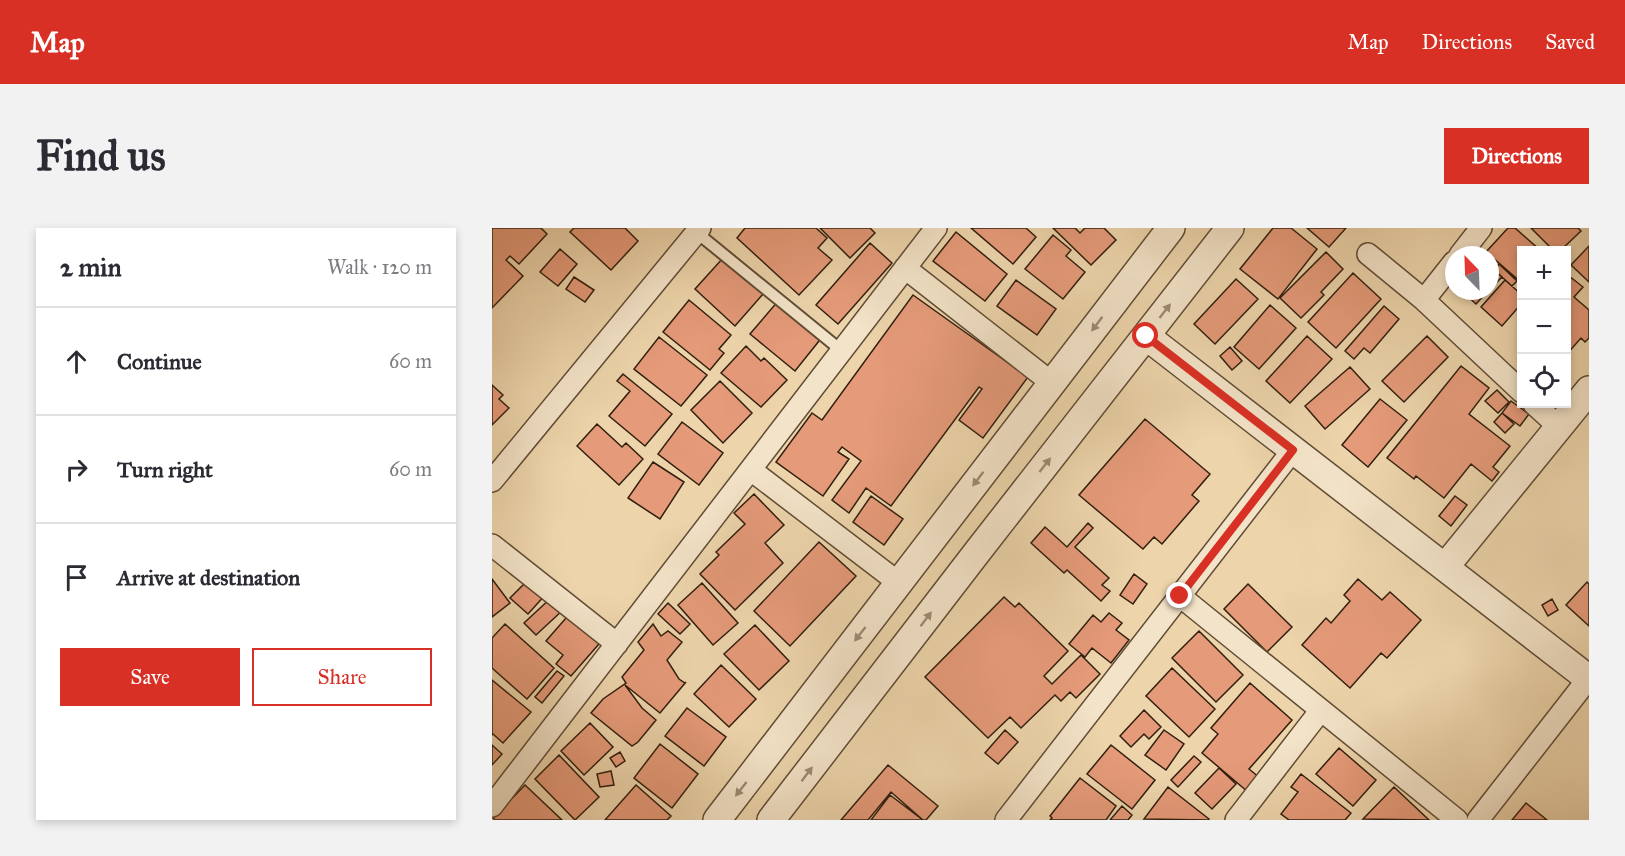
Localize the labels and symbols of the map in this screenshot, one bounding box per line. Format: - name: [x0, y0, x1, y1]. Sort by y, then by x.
- north arrow: [1445, 246, 1499, 300]
- one-way arrow: [1159, 303, 1172, 319]
- one-way arrow: [1091, 316, 1103, 332]
- route start: [1132, 322, 1158, 348]
- one-way arrow: [1039, 457, 1051, 472]
- one-way arrow: [973, 472, 985, 487]
- route end: [1166, 582, 1192, 608]
- one-way arrow: [919, 611, 932, 627]
- one-way arrow: [853, 626, 866, 642]
- one-way arrow: [801, 766, 813, 782]
- one-way arrow: [735, 780, 747, 796]

